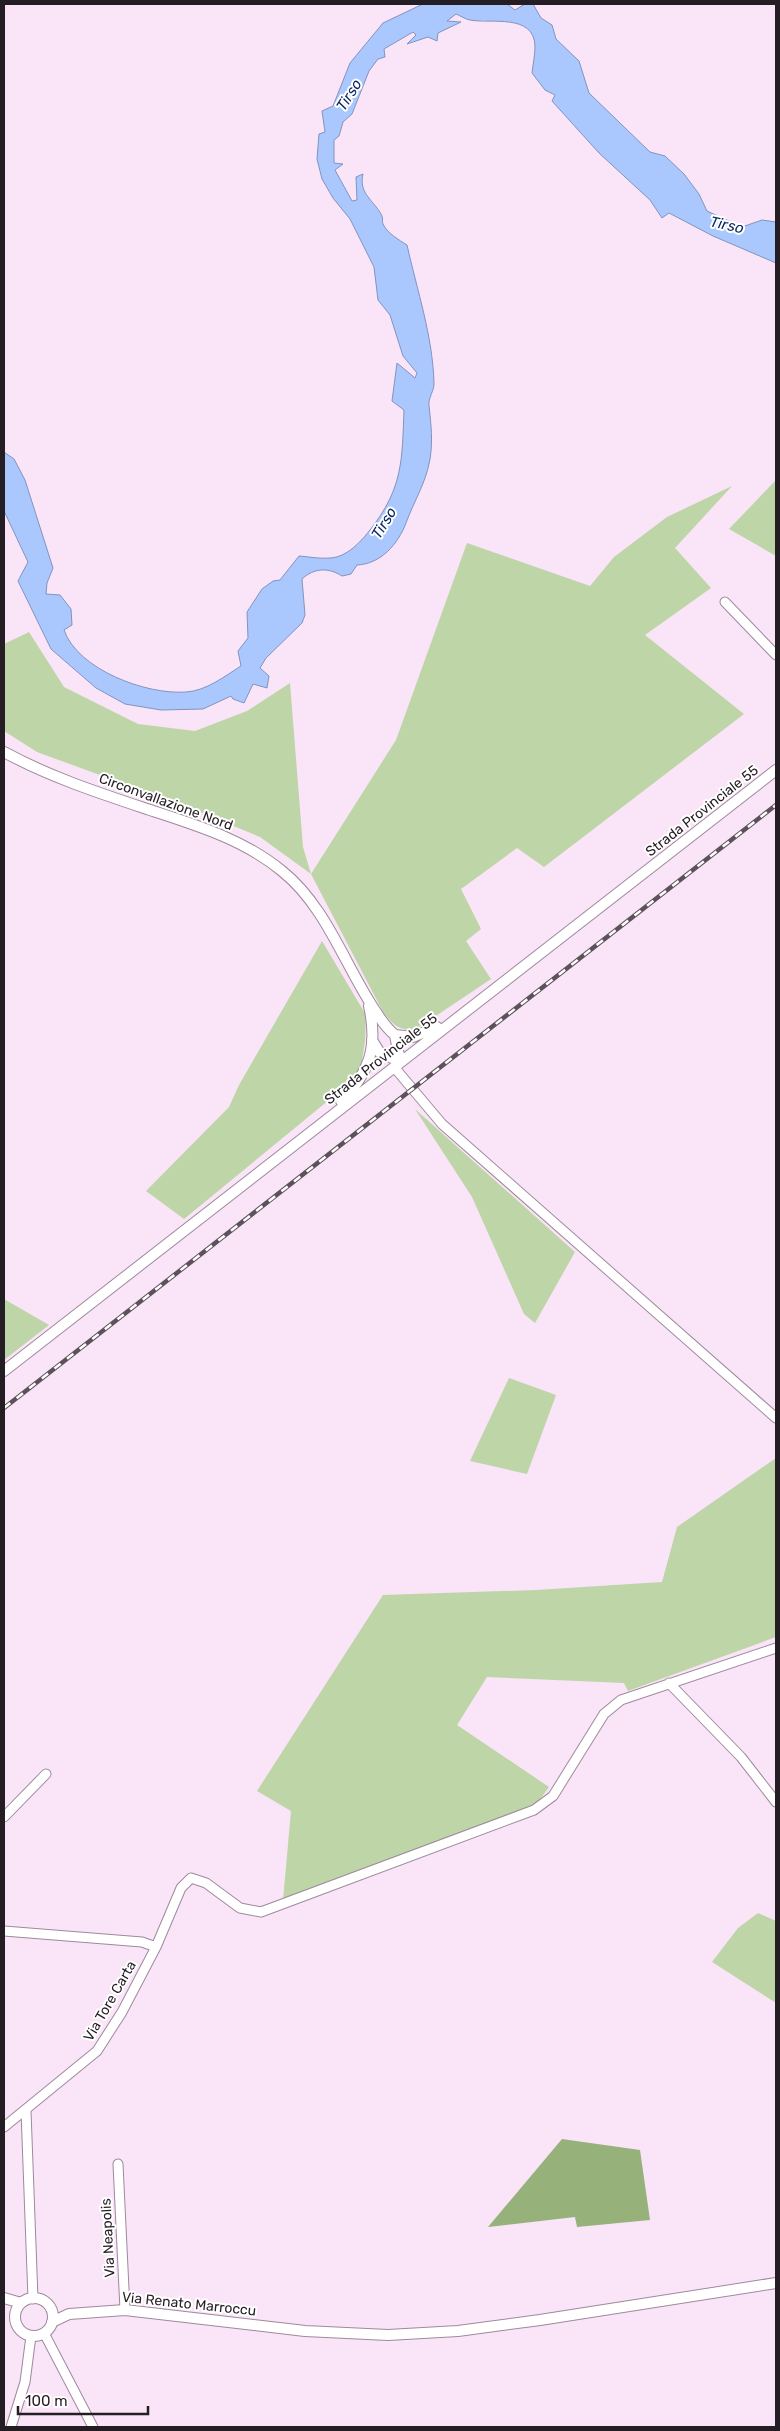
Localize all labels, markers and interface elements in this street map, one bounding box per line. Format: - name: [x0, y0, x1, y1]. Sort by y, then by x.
- water label: Tirso: [332, 75, 366, 114]
- water label: Tirso: [709, 213, 746, 237]
- water label: Tirso: [368, 503, 401, 542]
- street label: Strada Provinciale 55: [642, 762, 762, 860]
- street label: Circonvallazione Nord: [97, 770, 235, 834]
- street label: Strada Provinciale 55: [321, 1010, 441, 1108]
- street label: Via Tore Carta: [80, 1958, 140, 2044]
- street label: Via Neapolis: [97, 2198, 119, 2278]
- street label: Via Renato Marroccu: [121, 2288, 257, 2320]
- scale bar: [18, 2384, 148, 2416]
- text: 100 m: [25, 2392, 67, 2410]

